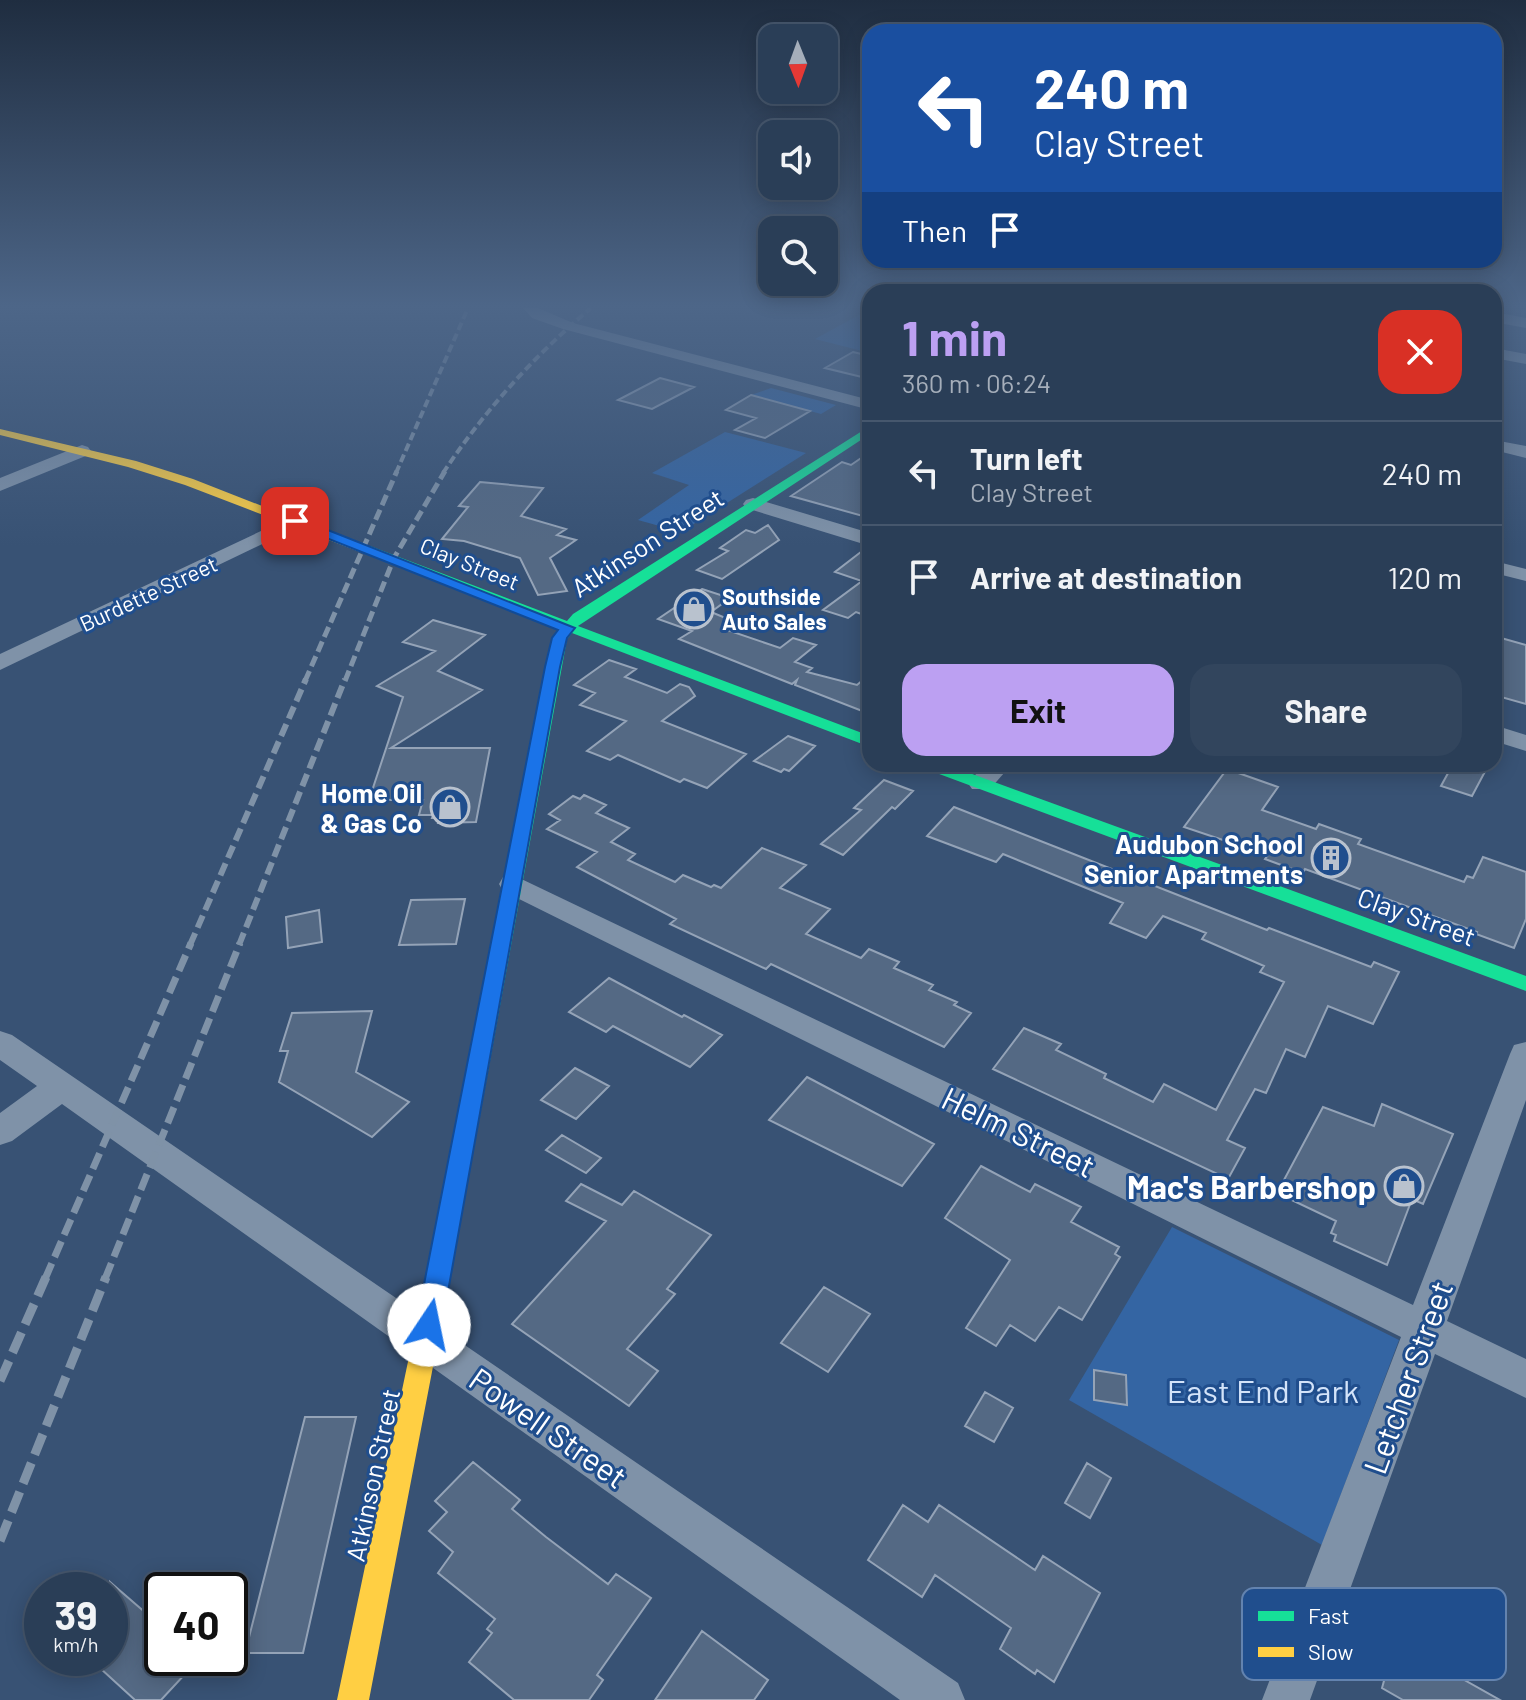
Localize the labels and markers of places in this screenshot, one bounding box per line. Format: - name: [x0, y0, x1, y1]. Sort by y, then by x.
- pin: [261, 487, 329, 555]
- place label: Southside Auto Sales: [722, 583, 826, 634]
- shop icon: Southside Auto Sales: [673, 588, 715, 630]
- place label: Home Oil & Gas Co: [320, 777, 422, 838]
- shop icon: Home Oil & Gas Co: [429, 786, 471, 828]
- place label: Audubon School Senior Apartments: [1084, 828, 1303, 889]
- building icon: Audubon School Senior Apartments: [1310, 837, 1352, 879]
- shop icon: Mac's Barbershop: [1383, 1165, 1425, 1207]
- place label: Mac's Barbershop: [1127, 1167, 1376, 1205]

